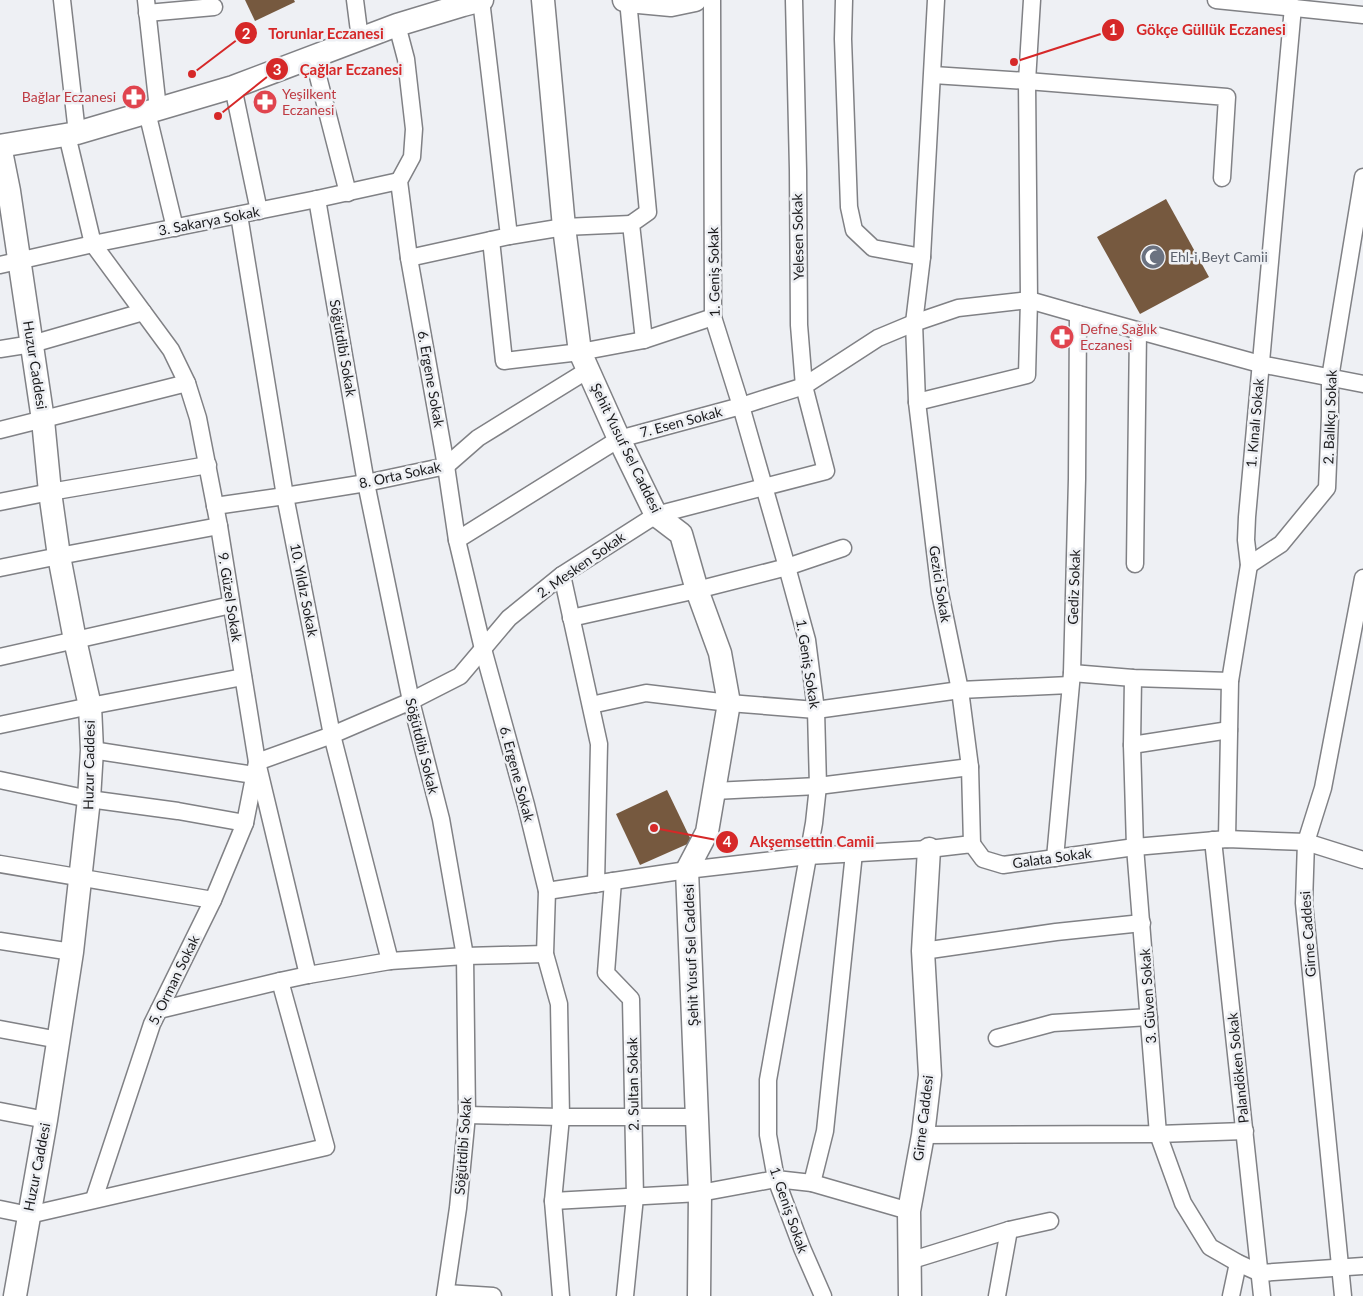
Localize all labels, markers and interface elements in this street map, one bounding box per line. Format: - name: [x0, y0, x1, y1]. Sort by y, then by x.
- callout: Gökçe Güllük Eczanesi: [1101, 15, 1296, 45]
- callout: Torunlar Eczanesi: [233, 18, 394, 48]
- text: 1: [1109, 20, 1117, 38]
- text: Gökçe Güllük Eczanesi: [1136, 20, 1286, 38]
- text: 2: [242, 24, 251, 42]
- text: Torunlar Eczanesi: [268, 24, 384, 42]
- callout: Çağlar Eczanesi: [265, 54, 412, 84]
- text: 3: [273, 60, 281, 78]
- text: Çağlar Eczanesi: [300, 60, 403, 78]
- pharmacy icon: Bağlar Eczanesi: [121, 84, 147, 110]
- place label: Yeşilkent Eczanesi: [282, 85, 336, 118]
- place label: Bağlar Eczanesi: [22, 88, 116, 105]
- pharmacy icon: Yeşilkent Eczanesi: [252, 89, 278, 115]
- street label: Yelesen Sokak: [788, 193, 807, 281]
- street label: 3. Sakarya Sokak: [157, 202, 262, 239]
- street label: 1. Geniş Sokak: [704, 226, 723, 317]
- mosque icon: Ehl-i Beyt Camii: [1140, 244, 1166, 270]
- place label: Ehl-i Beyt Camii: [1170, 248, 1268, 265]
- street label: Söğütdibi Sokak: [327, 298, 361, 399]
- street label: Huzur Caddesi: [20, 319, 51, 411]
- place label: Defne Sağlık Eczanesi: [1080, 320, 1158, 353]
- pharmacy icon: Defne Sağlık Eczanesi: [1049, 324, 1075, 350]
- street label: 6. Ergene Sokak: [415, 329, 449, 429]
- street label: 2. Balıkçı Sokak: [1319, 369, 1340, 465]
- street label: 1. Kınalı Sokak: [1242, 377, 1267, 468]
- street label: Şehit Yusuf Sel Caddesi: [588, 380, 665, 515]
- street label: 7. Esen Sokak: [638, 402, 725, 441]
- street label: 8. Orta Sokak: [357, 457, 443, 491]
- street label: 2. Mesken Sokak: [533, 527, 629, 601]
- street label: 10. Yıldız Sokak: [287, 542, 322, 639]
- street label: Gezici Sokak: [926, 544, 955, 624]
- street label: Gediz Sokak: [1064, 548, 1083, 625]
- street label: 9. Güzel Sokak: [215, 551, 246, 644]
- street label: 1. Geniş Sokak: [793, 618, 824, 711]
- street label: Söğütdibi Sokak: [402, 696, 443, 796]
- street label: Huzur Caddesi: [79, 720, 98, 810]
- street label: 6. Ergene Sokak: [497, 724, 539, 824]
- callout: Akşemsettin Camii: [714, 827, 884, 857]
- text: 4: [723, 832, 732, 850]
- text: Akşemsettin Camii: [749, 832, 874, 850]
- street label: Galata Sokak: [1011, 843, 1093, 871]
- street label: Şehit Yusuf Sel Caddesi: [680, 884, 701, 1026]
- street label: Girne Caddesi: [1296, 890, 1319, 978]
- street label: 5. Orman Sokak: [144, 931, 203, 1027]
- street label: 3. Güven Sokak: [1136, 947, 1159, 1044]
- street label: Palandöken Sokak: [1223, 1011, 1252, 1124]
- street label: 2. Sultan Sokak: [623, 1036, 642, 1131]
- street label: Girne Caddesi: [909, 1074, 936, 1162]
- street label: Söğütdibi Sokak: [451, 1095, 474, 1196]
- street label: Huzur Caddesi: [20, 1121, 53, 1213]
- street label: 1. Geniş Sokak: [767, 1164, 812, 1256]

